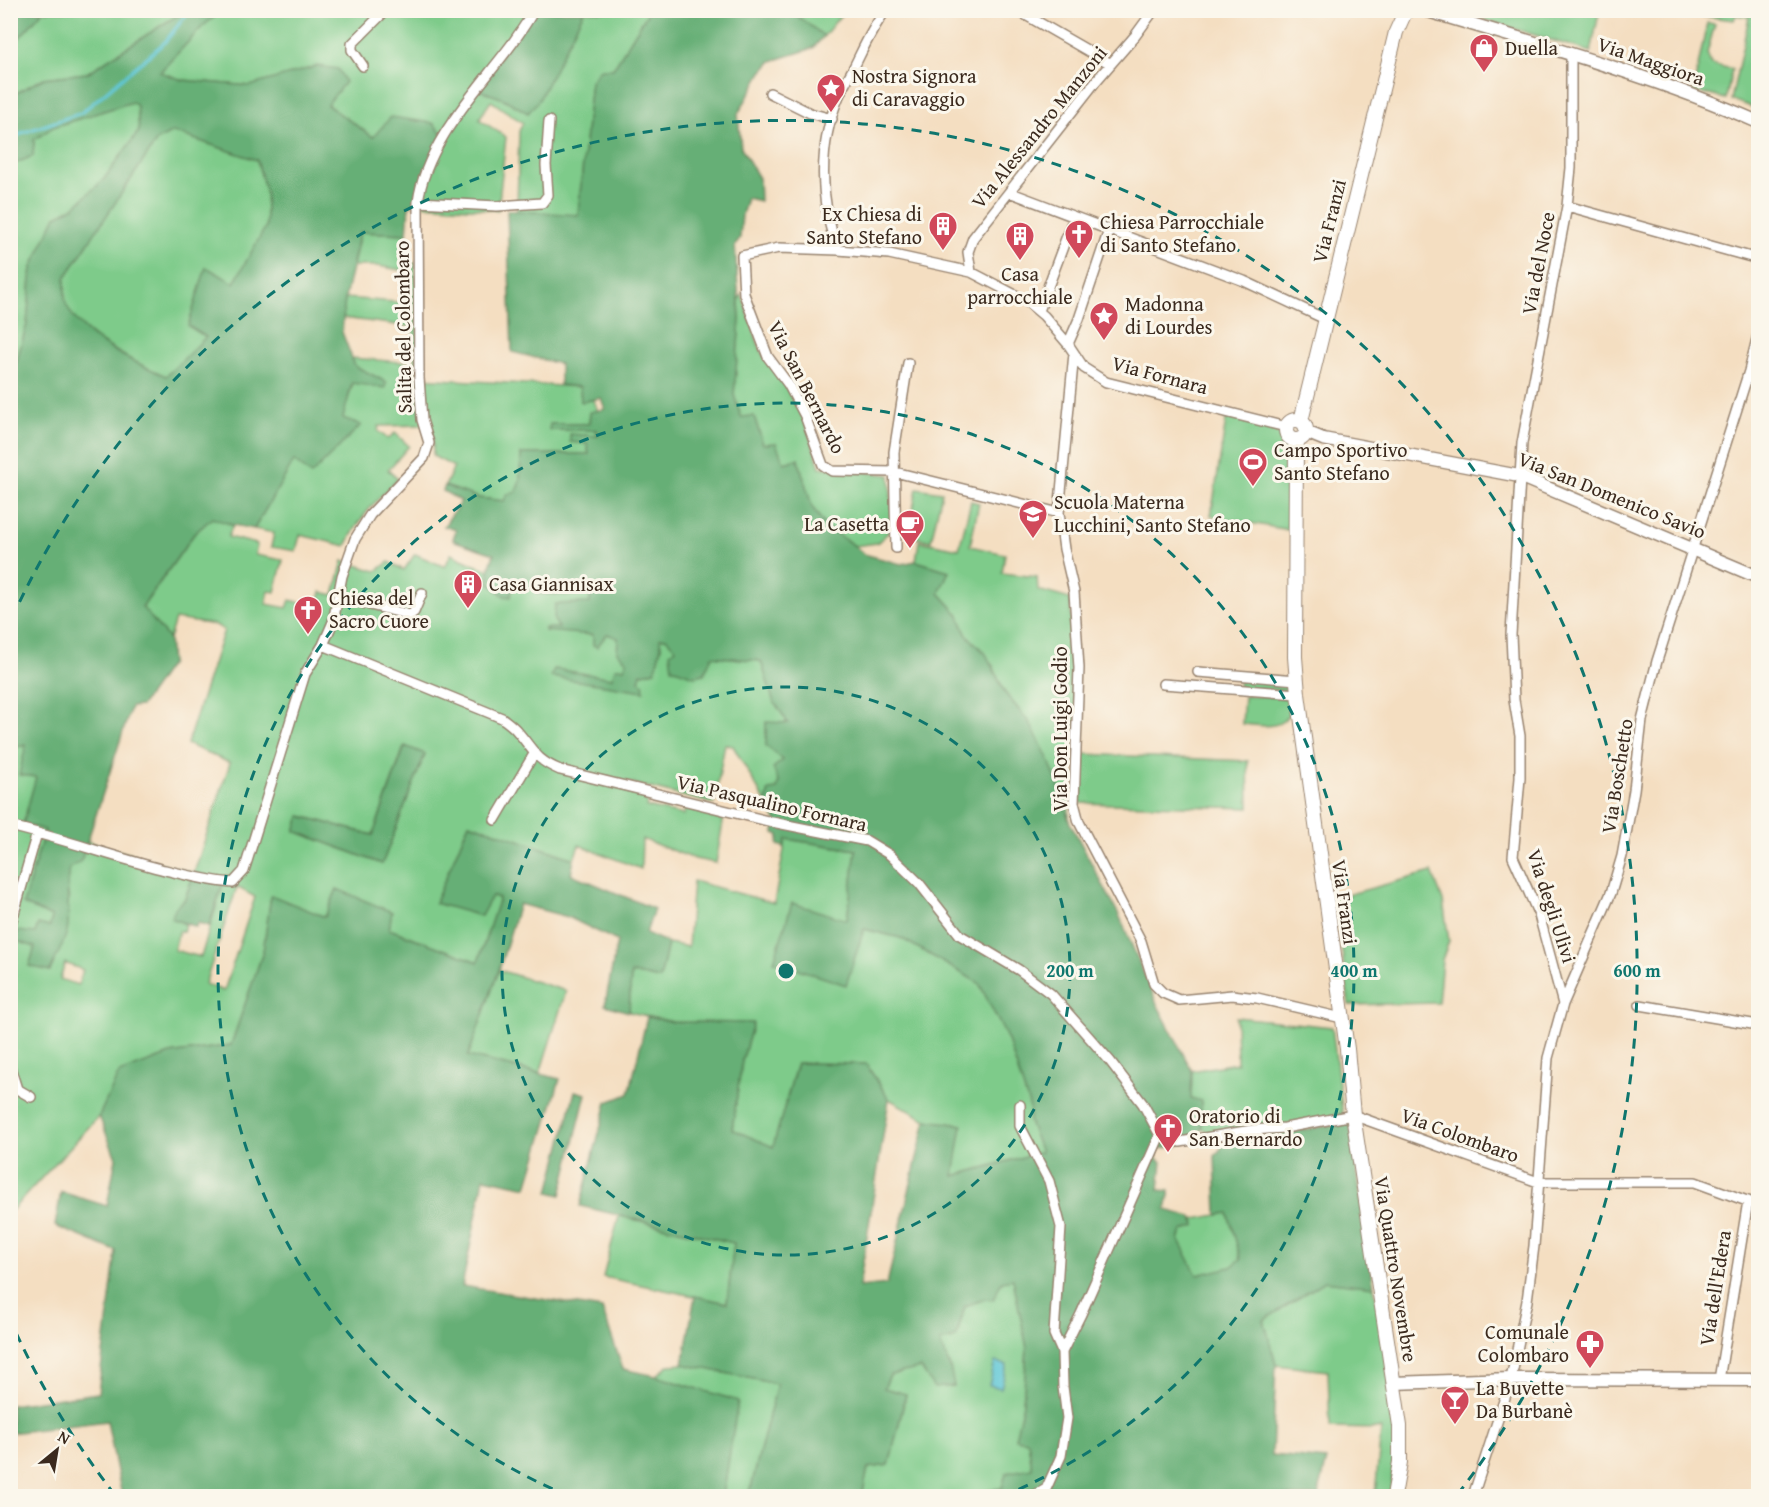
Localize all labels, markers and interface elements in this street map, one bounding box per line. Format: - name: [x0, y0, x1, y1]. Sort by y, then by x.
- street label: Via Maggiora: [1594, 29, 1709, 93]
- shop icon: Duella: [1468, 32, 1500, 74]
- place label: Duella: [1505, 33, 1559, 62]
- street label: Via Alessandro Manzoni: [964, 39, 1114, 214]
- place label: Nostra Signora di Caravaggio: [852, 61, 977, 113]
- place icon: Nostra Signora di Caravaggio: [815, 72, 847, 114]
- street label: Via Franzi: [1304, 176, 1353, 266]
- place label: Ex Chiesa di Santo Stefano: [806, 199, 922, 251]
- place label: Chiesa Parrocchiale di Santo Stefano: [1100, 207, 1264, 259]
- street label: Via del Noce: [1513, 209, 1562, 317]
- building icon: Ex Chiesa di Santo Stefano: [927, 210, 959, 252]
- church icon: Chiesa Parrocchiale di Santo Stefano: [1063, 218, 1095, 260]
- building icon: Casa parrocchiale: [1004, 220, 1036, 262]
- street label: Salita del Colombaro: [386, 240, 419, 414]
- place label: Casa parrocchiale: [967, 259, 1073, 311]
- place label: Madonna di Lourdes: [1125, 289, 1213, 341]
- place icon: Madonna di Lourdes: [1088, 300, 1120, 342]
- street label: Via San Bernardo: [761, 315, 854, 458]
- street label: Via Fornara: [1109, 348, 1212, 401]
- place label: Campo Sportivo Santo Stefano: [1274, 435, 1408, 487]
- street label: Via San Domenico Savio: [1514, 444, 1711, 546]
- sports icon: Campo Sportivo Santo Stefano: [1237, 446, 1269, 488]
- place label: Scuola Materna Lucchini, Santo Stefano: [1054, 487, 1251, 539]
- school or university icon: Scuola Materna Lucchini, Santo Stefano: [1017, 498, 1049, 540]
- cafe icon: La Casetta: [894, 508, 926, 550]
- place label: La Casetta: [804, 509, 890, 538]
- building icon: Casa Giannisax: [452, 568, 484, 610]
- place label: Casa Giannisax: [489, 569, 614, 598]
- place label: Chiesa del Sacro Cuore: [329, 583, 429, 635]
- church icon: Chiesa del Sacro Cuore: [292, 594, 324, 636]
- street label: Via Don Luigi Godio: [1045, 646, 1074, 812]
- street label: Via Boschetto: [1593, 717, 1640, 835]
- street label: Via Pasqualino Fornara: [674, 767, 871, 839]
- street label: Via degli Ulivi: [1520, 845, 1585, 967]
- street label: Via Franzi: [1325, 858, 1366, 947]
- text: 200 m: [1046, 957, 1094, 984]
- text: 400 m: [1330, 957, 1378, 984]
- text: 600 m: [1613, 957, 1661, 984]
- centre of rings: [776, 961, 796, 981]
- street label: Via Colombaro: [1397, 1100, 1523, 1169]
- place label: Oratorio di San Bernardo: [1189, 1101, 1302, 1153]
- church icon: Oratorio di San Bernardo: [1152, 1112, 1184, 1154]
- street label: Via Quattro Novembre: [1368, 1174, 1425, 1364]
- street label: Via dell'Edera: [1691, 1227, 1738, 1348]
- place label: Comunale Colombaro: [1478, 1317, 1569, 1369]
- pharmacy icon: Comunale Colombaro: [1574, 1328, 1606, 1370]
- place label: La Buvette Da Burbanè: [1476, 1373, 1573, 1425]
- bar icon: La Buvette Da Burbanè: [1439, 1384, 1471, 1426]
- north arrow: [27, 1420, 87, 1480]
- text: N: [54, 1424, 75, 1450]

